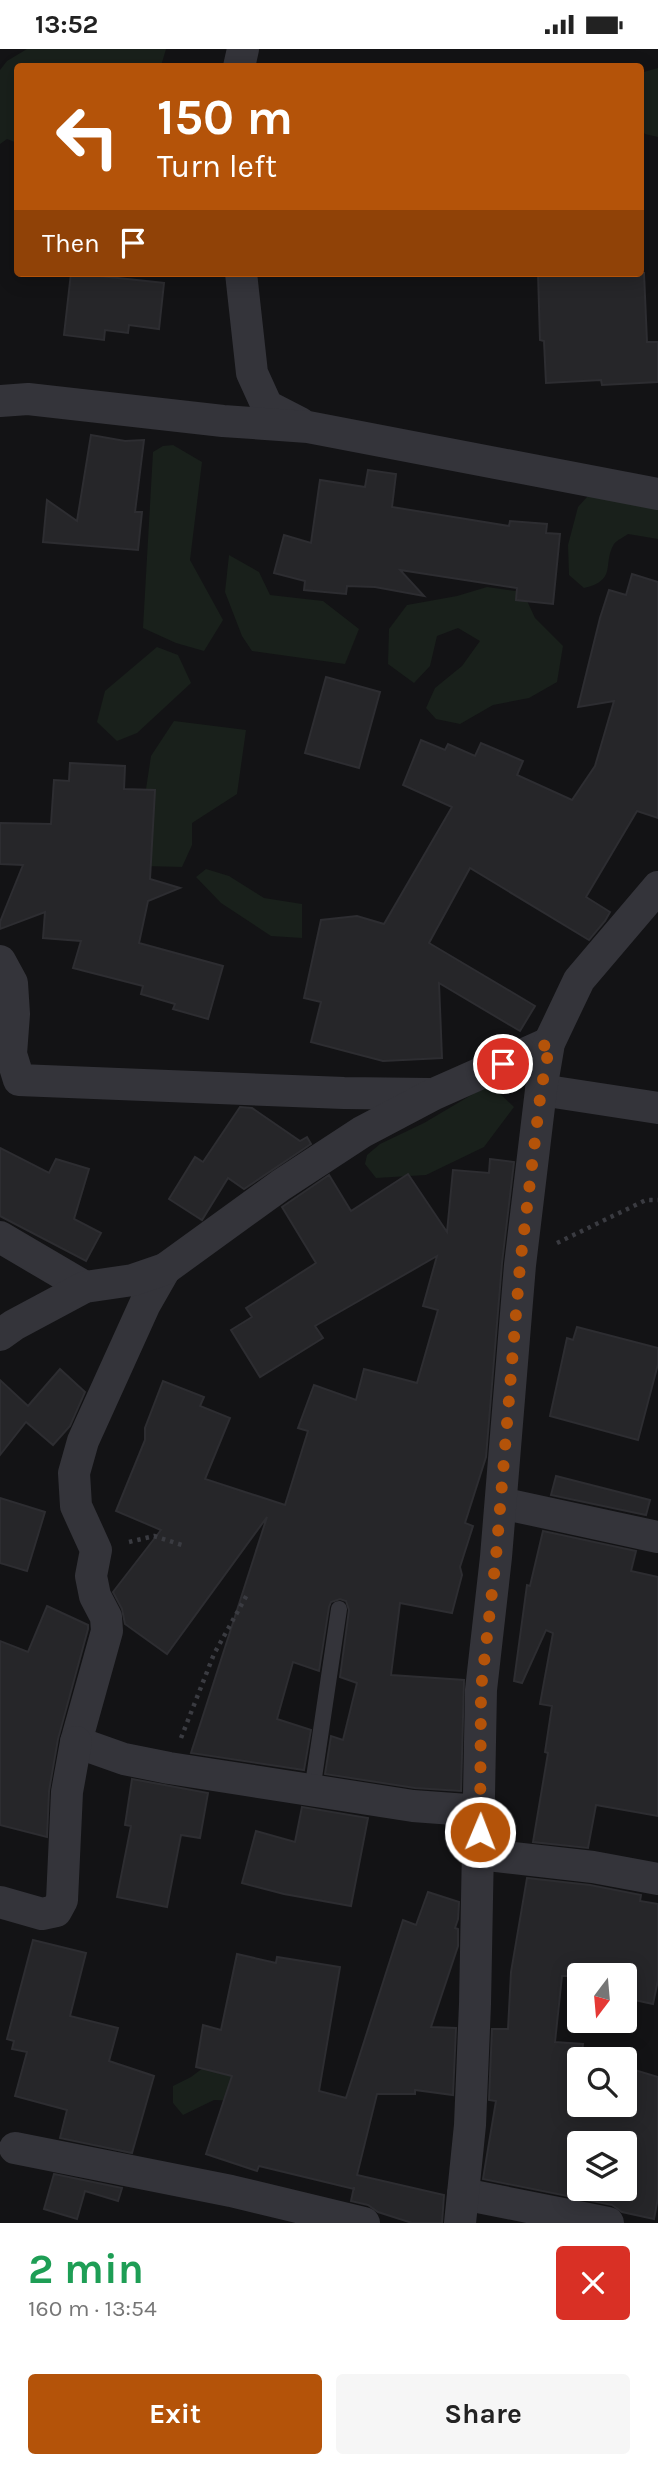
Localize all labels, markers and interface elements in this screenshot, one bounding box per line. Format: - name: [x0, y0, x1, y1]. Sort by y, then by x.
- text: 13:52: [35, 9, 98, 40]
- text: 150 m: [157, 89, 293, 146]
- icon: left: [42, 91, 133, 182]
- text: Turn left: [157, 148, 277, 185]
- icon: arrive: [114, 224, 152, 262]
- text: Then: [42, 228, 100, 259]
- pin: [473, 1034, 533, 1094]
- icon: arrive: [484, 1045, 522, 1083]
- position arrow: [443, 1795, 517, 1869]
- north arrow: [567, 1963, 637, 2033]
- map controls: [567, 1963, 637, 2201]
- button: search: [567, 2047, 637, 2117]
- button: layers: [567, 2131, 637, 2201]
- text: 2 min: [28, 2244, 144, 2294]
- button: close: [556, 2246, 630, 2320]
- text: 160 m · 13:54: [28, 2295, 157, 2322]
- button: Exit: [28, 2374, 322, 2454]
- button: Share: [336, 2374, 630, 2454]

